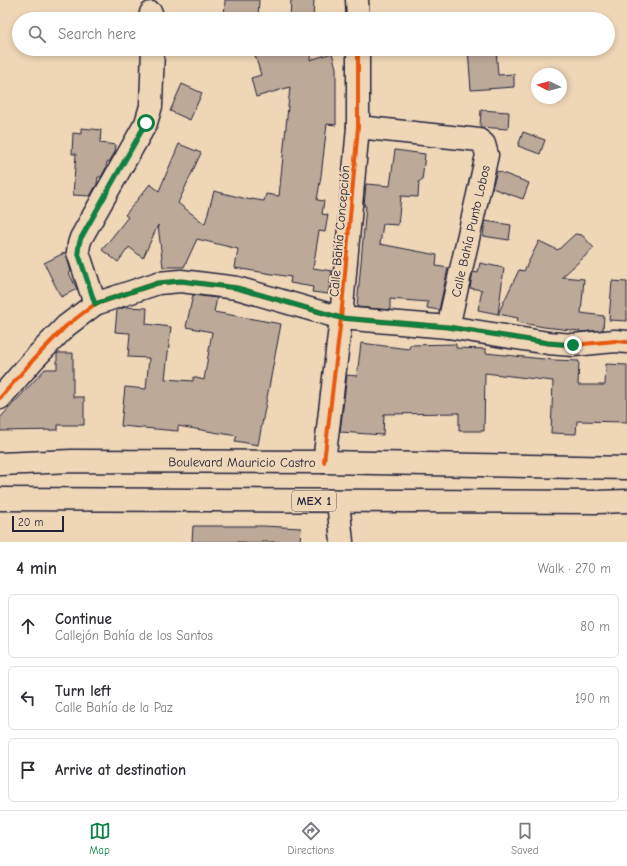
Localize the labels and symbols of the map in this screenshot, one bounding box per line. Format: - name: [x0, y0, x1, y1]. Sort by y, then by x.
- north arrow: [531, 68, 567, 104]
- route start: [137, 114, 155, 132]
- street label: Calle Bahía Punto Lobos: [448, 164, 493, 299]
- street label: Calle Bahía Concepción: [326, 165, 353, 297]
- route end: [564, 336, 582, 354]
- street label: Boulevard Mauricio Castro: [168, 454, 316, 470]
- road number: MEX 1: [292, 491, 336, 511]
- scale bar: [12, 514, 64, 533]

